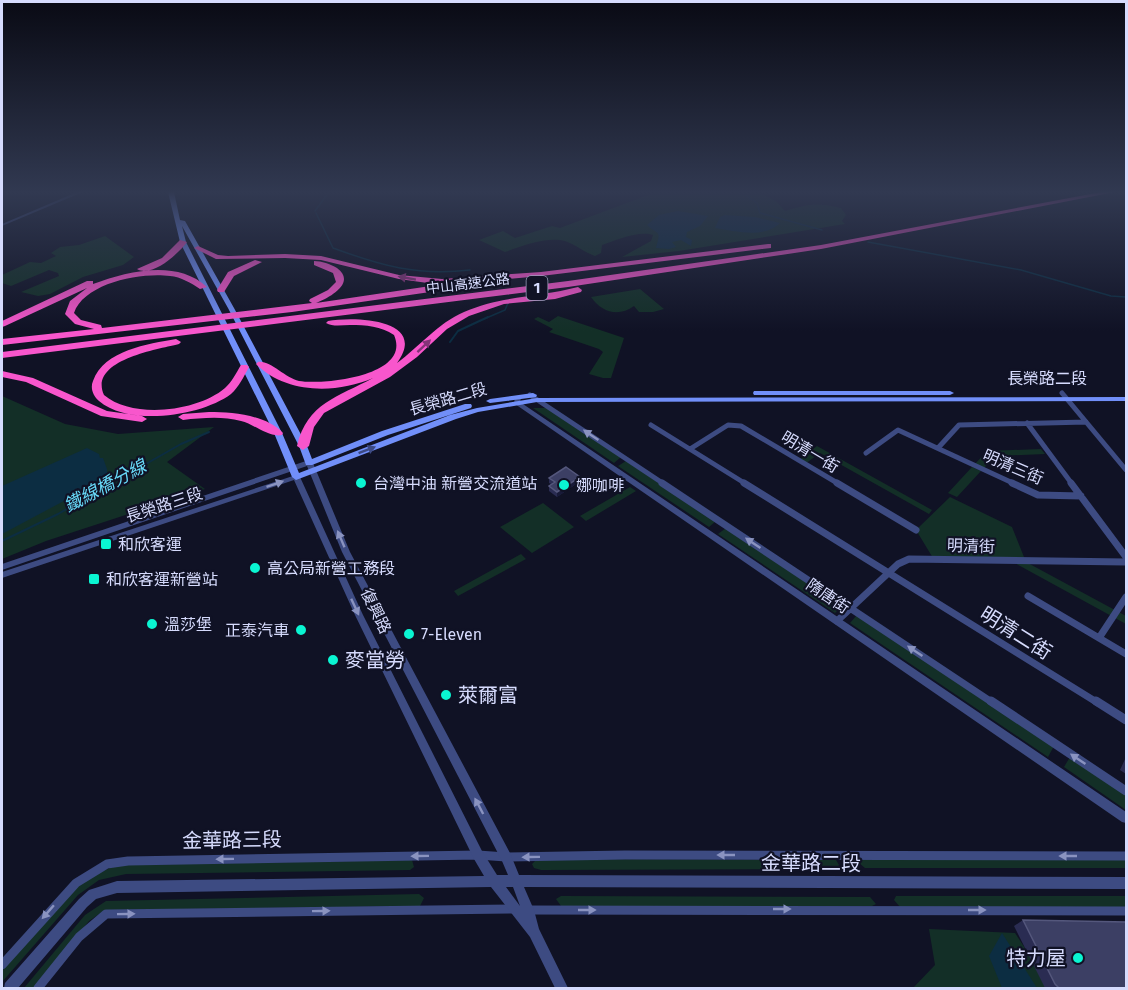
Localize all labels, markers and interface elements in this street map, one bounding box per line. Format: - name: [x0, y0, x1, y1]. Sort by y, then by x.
- street label: 中山高速公路: [425, 270, 511, 298]
- one-way arrow: [397, 273, 416, 282]
- road number: 1: [526, 276, 548, 300]
- one-way arrow: [416, 340, 431, 353]
- street label: 長榮路二段: [1007, 369, 1087, 388]
- street label: 長榮路二段: [407, 379, 489, 419]
- street label: 明清一街: [778, 427, 842, 477]
- one-way arrow: [583, 429, 599, 441]
- one-way arrow: [358, 445, 376, 454]
- street label: 明清三街: [980, 446, 1046, 488]
- water label: 鐵線橋分線: [60, 454, 152, 517]
- place label: 台灣中油 新營交流道站: [373, 474, 537, 493]
- marker: 台灣中油 新營交流道站: [354, 476, 368, 490]
- place label: 娜咖啡: [576, 476, 624, 495]
- one-way arrow: [267, 478, 285, 488]
- marker: 娜咖啡: [557, 478, 571, 492]
- street label: 長榮路三段: [123, 484, 205, 526]
- one-way arrow: [336, 530, 346, 548]
- place label: 和欣客運: [118, 535, 182, 554]
- street label: 明清街: [947, 536, 995, 556]
- marker: 和欣客運: [99, 537, 113, 551]
- one-way arrow: [745, 538, 761, 549]
- place label: 高公局新營工務段: [267, 559, 395, 578]
- marker: 高公局新營工務段: [248, 561, 262, 575]
- place label: 和欣客運新營站: [106, 570, 218, 589]
- marker: 和欣客運新營站: [87, 572, 101, 586]
- street label: 隋唐街: [803, 575, 853, 617]
- street label: 復興路: [357, 585, 395, 637]
- one-way arrow: [350, 598, 359, 615]
- street label: 明清二街: [976, 602, 1056, 664]
- place label: 溫莎堡: [164, 615, 212, 634]
- marker: 溫莎堡: [145, 617, 159, 631]
- place label: 正泰汽車: [225, 621, 289, 640]
- marker: 正泰汽車: [294, 623, 308, 637]
- place label: 7-Eleven: [421, 625, 482, 644]
- marker: 7-Eleven: [402, 627, 416, 641]
- one-way arrow: [908, 645, 924, 657]
- place label: 麥當勞: [345, 648, 405, 672]
- marker: 麥當勞: [326, 653, 340, 667]
- place label: 萊爾富: [458, 683, 518, 707]
- marker: 萊爾富: [439, 688, 453, 702]
- one-way arrow: [1070, 754, 1086, 765]
- one-way arrow: [474, 797, 484, 814]
- street label: 金華路三段: [182, 827, 282, 853]
- one-way arrow: [717, 850, 736, 860]
- one-way arrow: [410, 851, 429, 861]
- street label: 金華路二段: [761, 851, 861, 875]
- one-way arrow: [1059, 851, 1078, 861]
- one-way arrow: [522, 852, 541, 861]
- one-way arrow: [215, 855, 234, 864]
- one-way arrow: [42, 904, 55, 919]
- one-way arrow: [772, 904, 791, 914]
- one-way arrow: [577, 905, 596, 915]
- one-way arrow: [967, 905, 986, 915]
- one-way arrow: [312, 906, 331, 916]
- one-way arrow: [117, 909, 136, 919]
- place label: 特力屋: [1006, 946, 1066, 970]
- marker: 特力屋: [1071, 951, 1085, 965]

